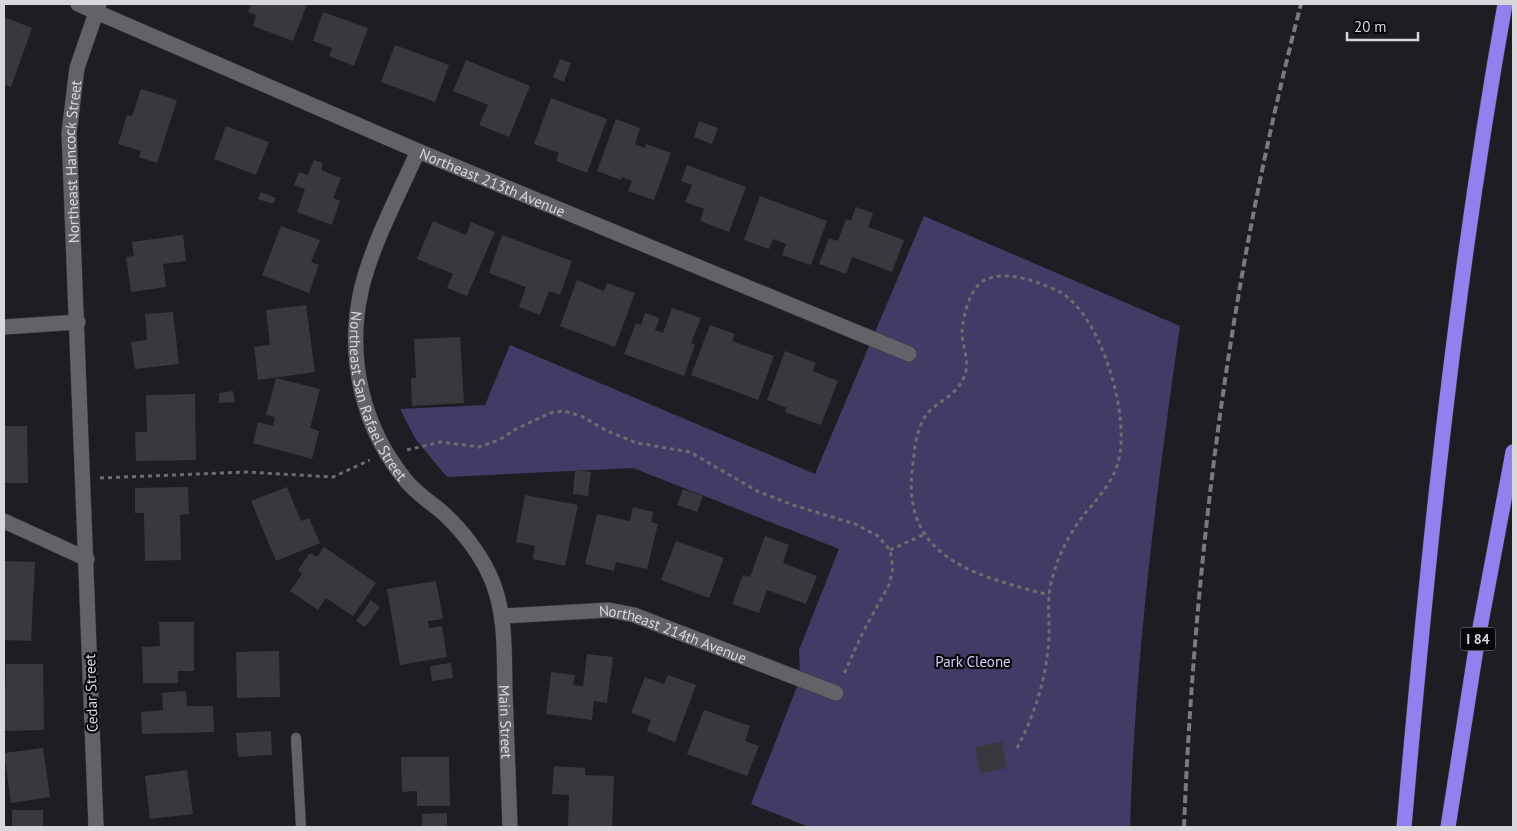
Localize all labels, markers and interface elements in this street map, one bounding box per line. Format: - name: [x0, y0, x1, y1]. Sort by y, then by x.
- scale bar: [1347, 10, 1418, 42]
- text: 20 m: [1354, 17, 1387, 36]
- street label: Northeast Hancock Street: [59, 79, 85, 244]
- street label: Northeast 213th Avenue: [417, 143, 568, 220]
- street label: Northeast San Rafael Street: [346, 310, 412, 484]
- street label: Northeast 214th Avenue: [598, 601, 750, 667]
- road number: I 84: [1460, 628, 1496, 650]
- park label: Park Cleone: [935, 652, 1011, 671]
- street label: Cedar Street: [80, 653, 102, 733]
- street label: Main Street: [495, 685, 517, 759]

